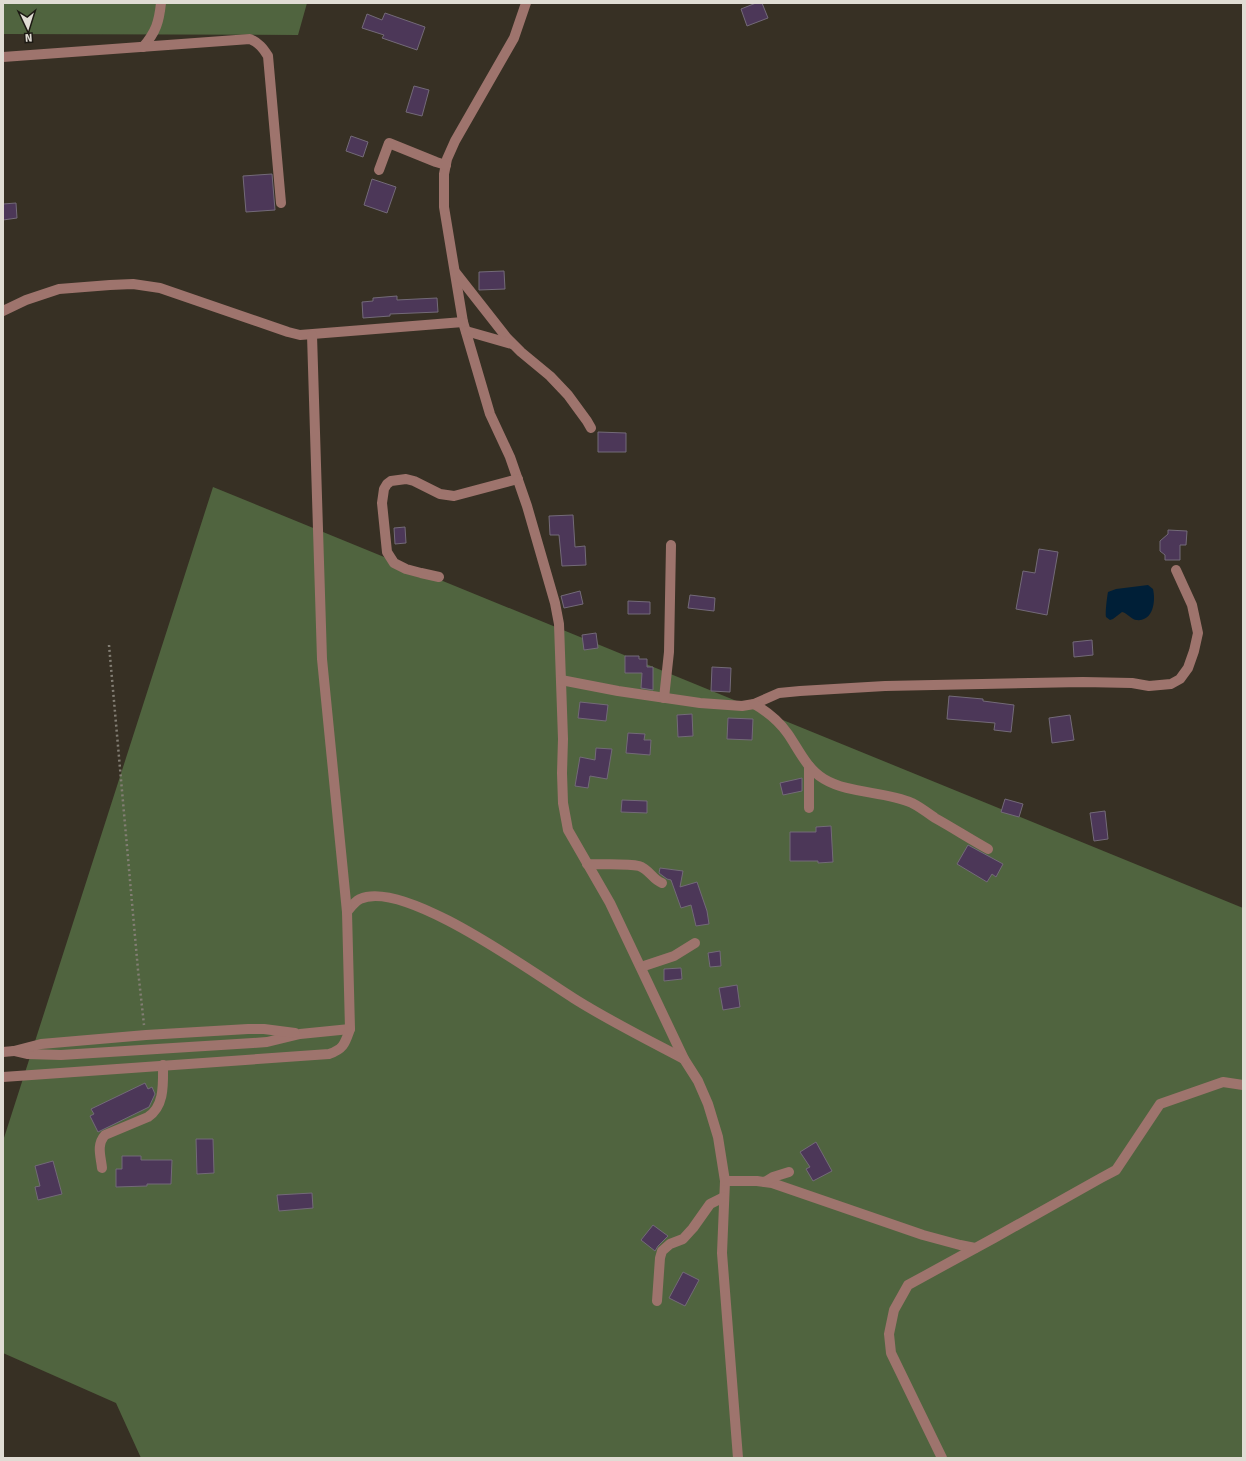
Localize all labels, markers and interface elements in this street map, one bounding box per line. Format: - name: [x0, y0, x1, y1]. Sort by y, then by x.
- north arrow: [8, 8, 48, 48]
- text: N: [25, 31, 33, 44]

